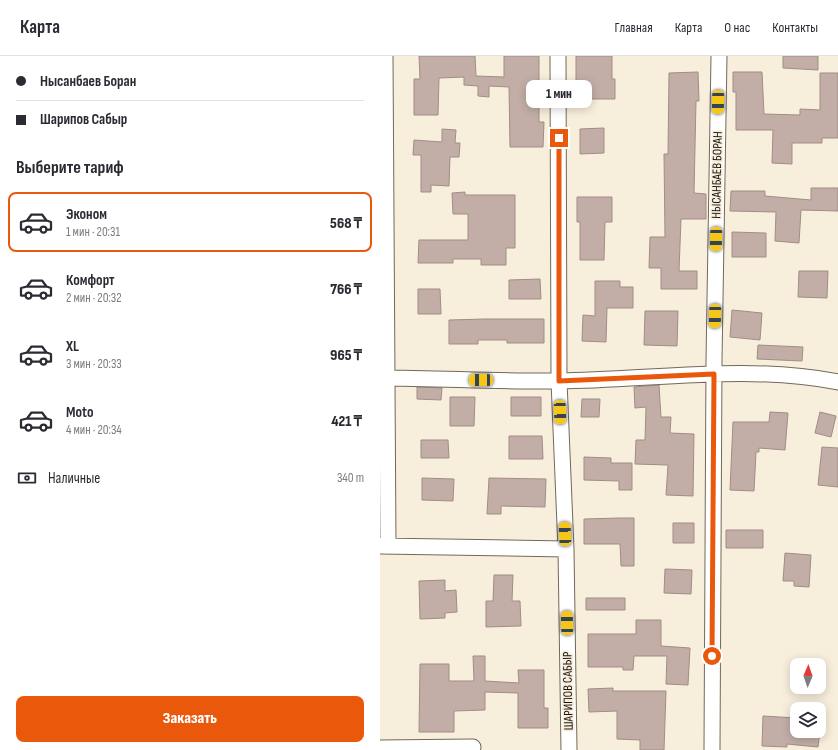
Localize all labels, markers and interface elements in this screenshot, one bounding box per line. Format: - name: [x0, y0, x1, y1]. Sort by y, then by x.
- text: Карта: [20, 16, 60, 39]
- text: Главная: [615, 19, 653, 36]
- text: Карта: [675, 19, 702, 36]
- text: О нас: [724, 19, 750, 36]
- text: Контакты: [772, 19, 818, 36]
- text: Нысанбаев Боран: [40, 72, 136, 91]
- callout: 1 мин: [526, 80, 592, 108]
- text: 1 мин: [546, 86, 572, 102]
- car: [712, 90, 724, 114]
- text: Шарипов Сабыр: [40, 110, 127, 129]
- route end: [550, 129, 568, 147]
- street label: НЫСАНБАЕВ БОРАН: [708, 131, 726, 219]
- text: Выберите тариф: [16, 157, 124, 178]
- icon: car: [18, 204, 54, 240]
- text: Эконом: [66, 205, 107, 224]
- text: 568 ₸: [330, 214, 362, 233]
- text: 1 мин · 20:31: [66, 224, 120, 240]
- car: [710, 227, 722, 251]
- icon: car: [18, 270, 54, 306]
- text: Комфорт: [66, 271, 115, 290]
- text: 766 ₸: [330, 280, 362, 299]
- text: 2 мин · 20:32: [66, 290, 122, 306]
- car: [709, 304, 721, 328]
- icon: car: [18, 336, 54, 372]
- text: XL: [66, 337, 79, 356]
- text: 965 ₸: [330, 346, 362, 365]
- text: 3 мин · 20:33: [66, 356, 122, 372]
- car: [469, 374, 493, 386]
- car: [554, 400, 566, 424]
- icon: car: [18, 402, 54, 438]
- text: Moto: [66, 403, 93, 422]
- text: 421 ₸: [331, 412, 362, 431]
- text: 4 мин · 20:34: [66, 422, 122, 438]
- icon: cash: [16, 467, 38, 489]
- text: Наличные: [48, 469, 100, 488]
- text: 340 m: [337, 470, 364, 486]
- car: [559, 522, 571, 546]
- car: [561, 611, 573, 635]
- route start: [703, 647, 721, 665]
- street label: ШАРИПОВ САБЫР: [559, 651, 577, 731]
- north arrow: [790, 658, 826, 694]
- map controls: [790, 658, 826, 738]
- button: Заказать: [16, 696, 364, 742]
- button: layers: [790, 702, 826, 738]

